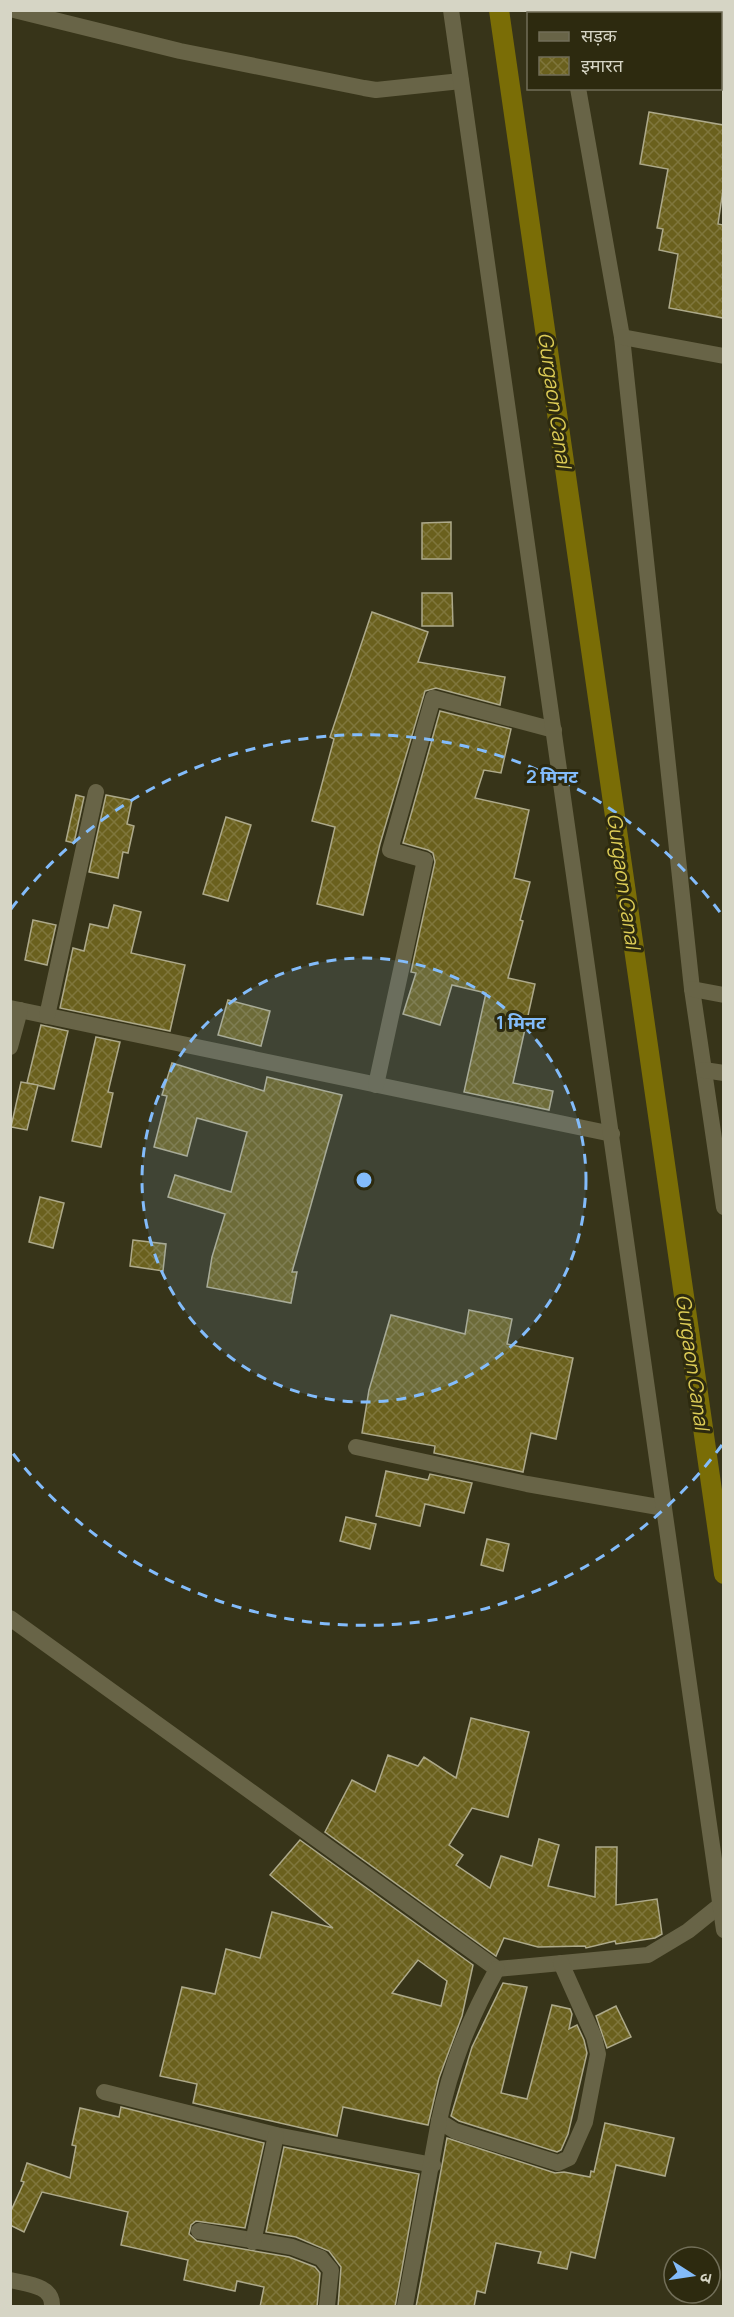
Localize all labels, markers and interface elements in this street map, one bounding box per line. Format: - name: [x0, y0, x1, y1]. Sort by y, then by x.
- legend: [527, 12, 722, 90]
- text: सड़क: [581, 23, 618, 47]
- text: इमारत: [581, 53, 624, 77]
- water label: Gurgaon Canal: [532, 331, 578, 472]
- text: 2 मिनट: [526, 764, 578, 788]
- water label: Gurgaon Canal: [601, 812, 647, 953]
- text: 1 मिनट: [496, 1010, 546, 1034]
- centre of rings: [354, 1170, 374, 1190]
- water label: Gurgaon Canal: [670, 1293, 716, 1434]
- north arrow: [662, 2245, 722, 2305]
- text: उ: [695, 2271, 718, 2286]

